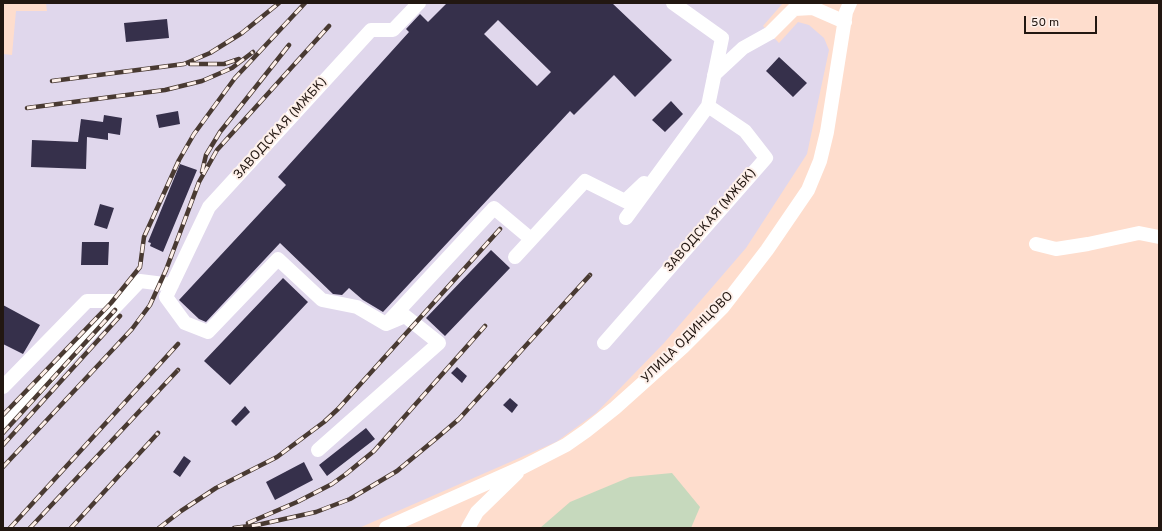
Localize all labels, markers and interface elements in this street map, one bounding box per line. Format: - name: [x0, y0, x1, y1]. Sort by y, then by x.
- scale bar: [1026, 8, 1099, 34]
- text: 50 m: [1031, 15, 1059, 31]
- street label: ЗАВОДСКАЯ (МЖБК): [231, 75, 331, 183]
- street label: ЗАВОДСКАЯ (МЖБК): [662, 166, 760, 276]
- street label: УЛИЦА ОДИНЦОВО: [639, 289, 737, 387]

